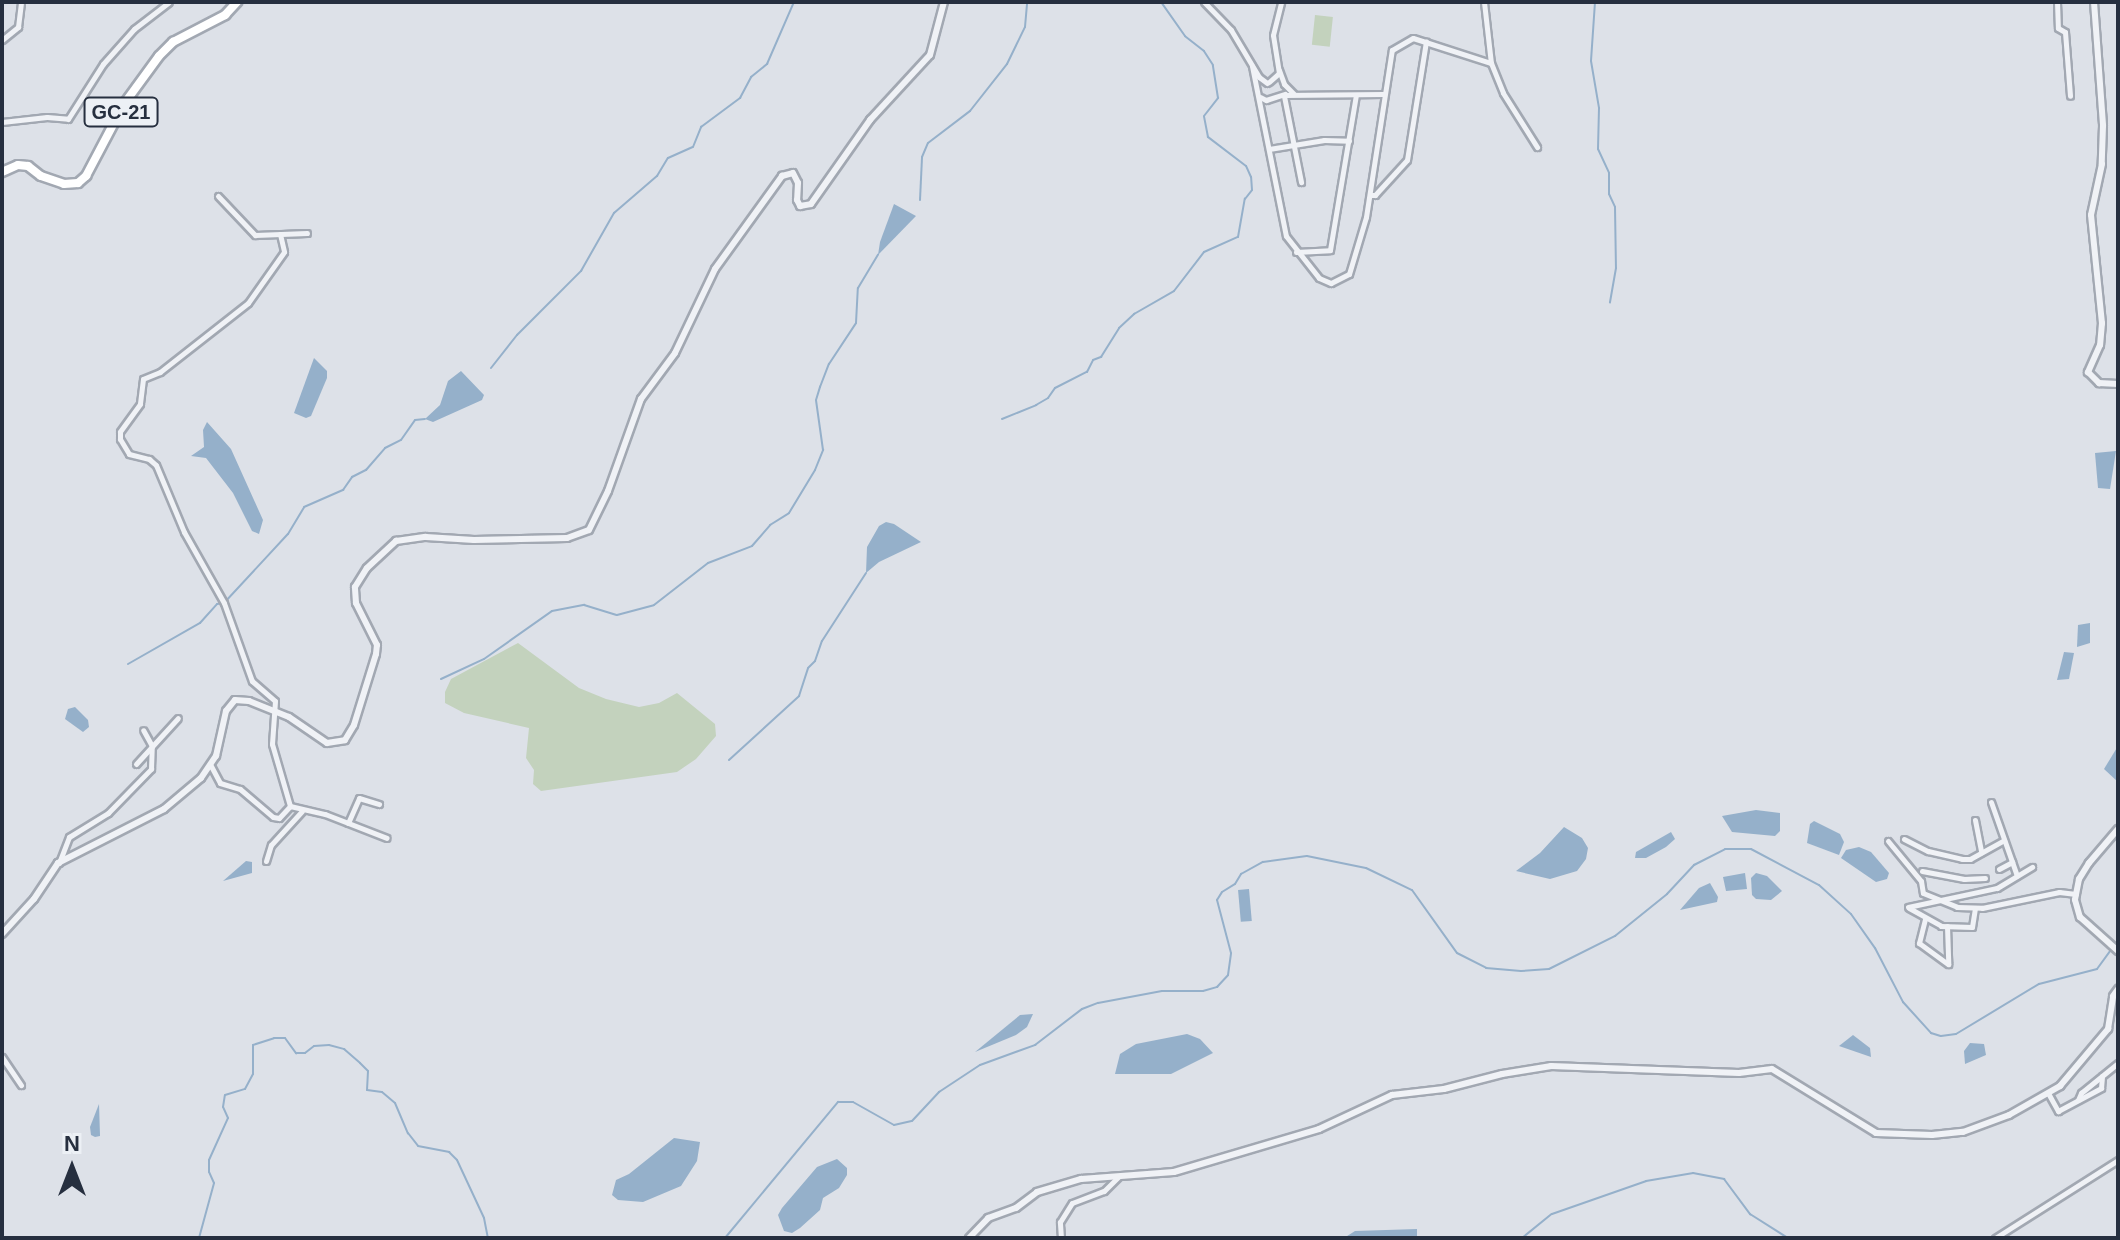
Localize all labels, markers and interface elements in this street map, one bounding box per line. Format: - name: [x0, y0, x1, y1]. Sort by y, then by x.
- road number: GC-21: [83, 96, 159, 128]
- north arrow: [32, 1128, 112, 1208]
- text: N: [64, 1131, 80, 1156]

